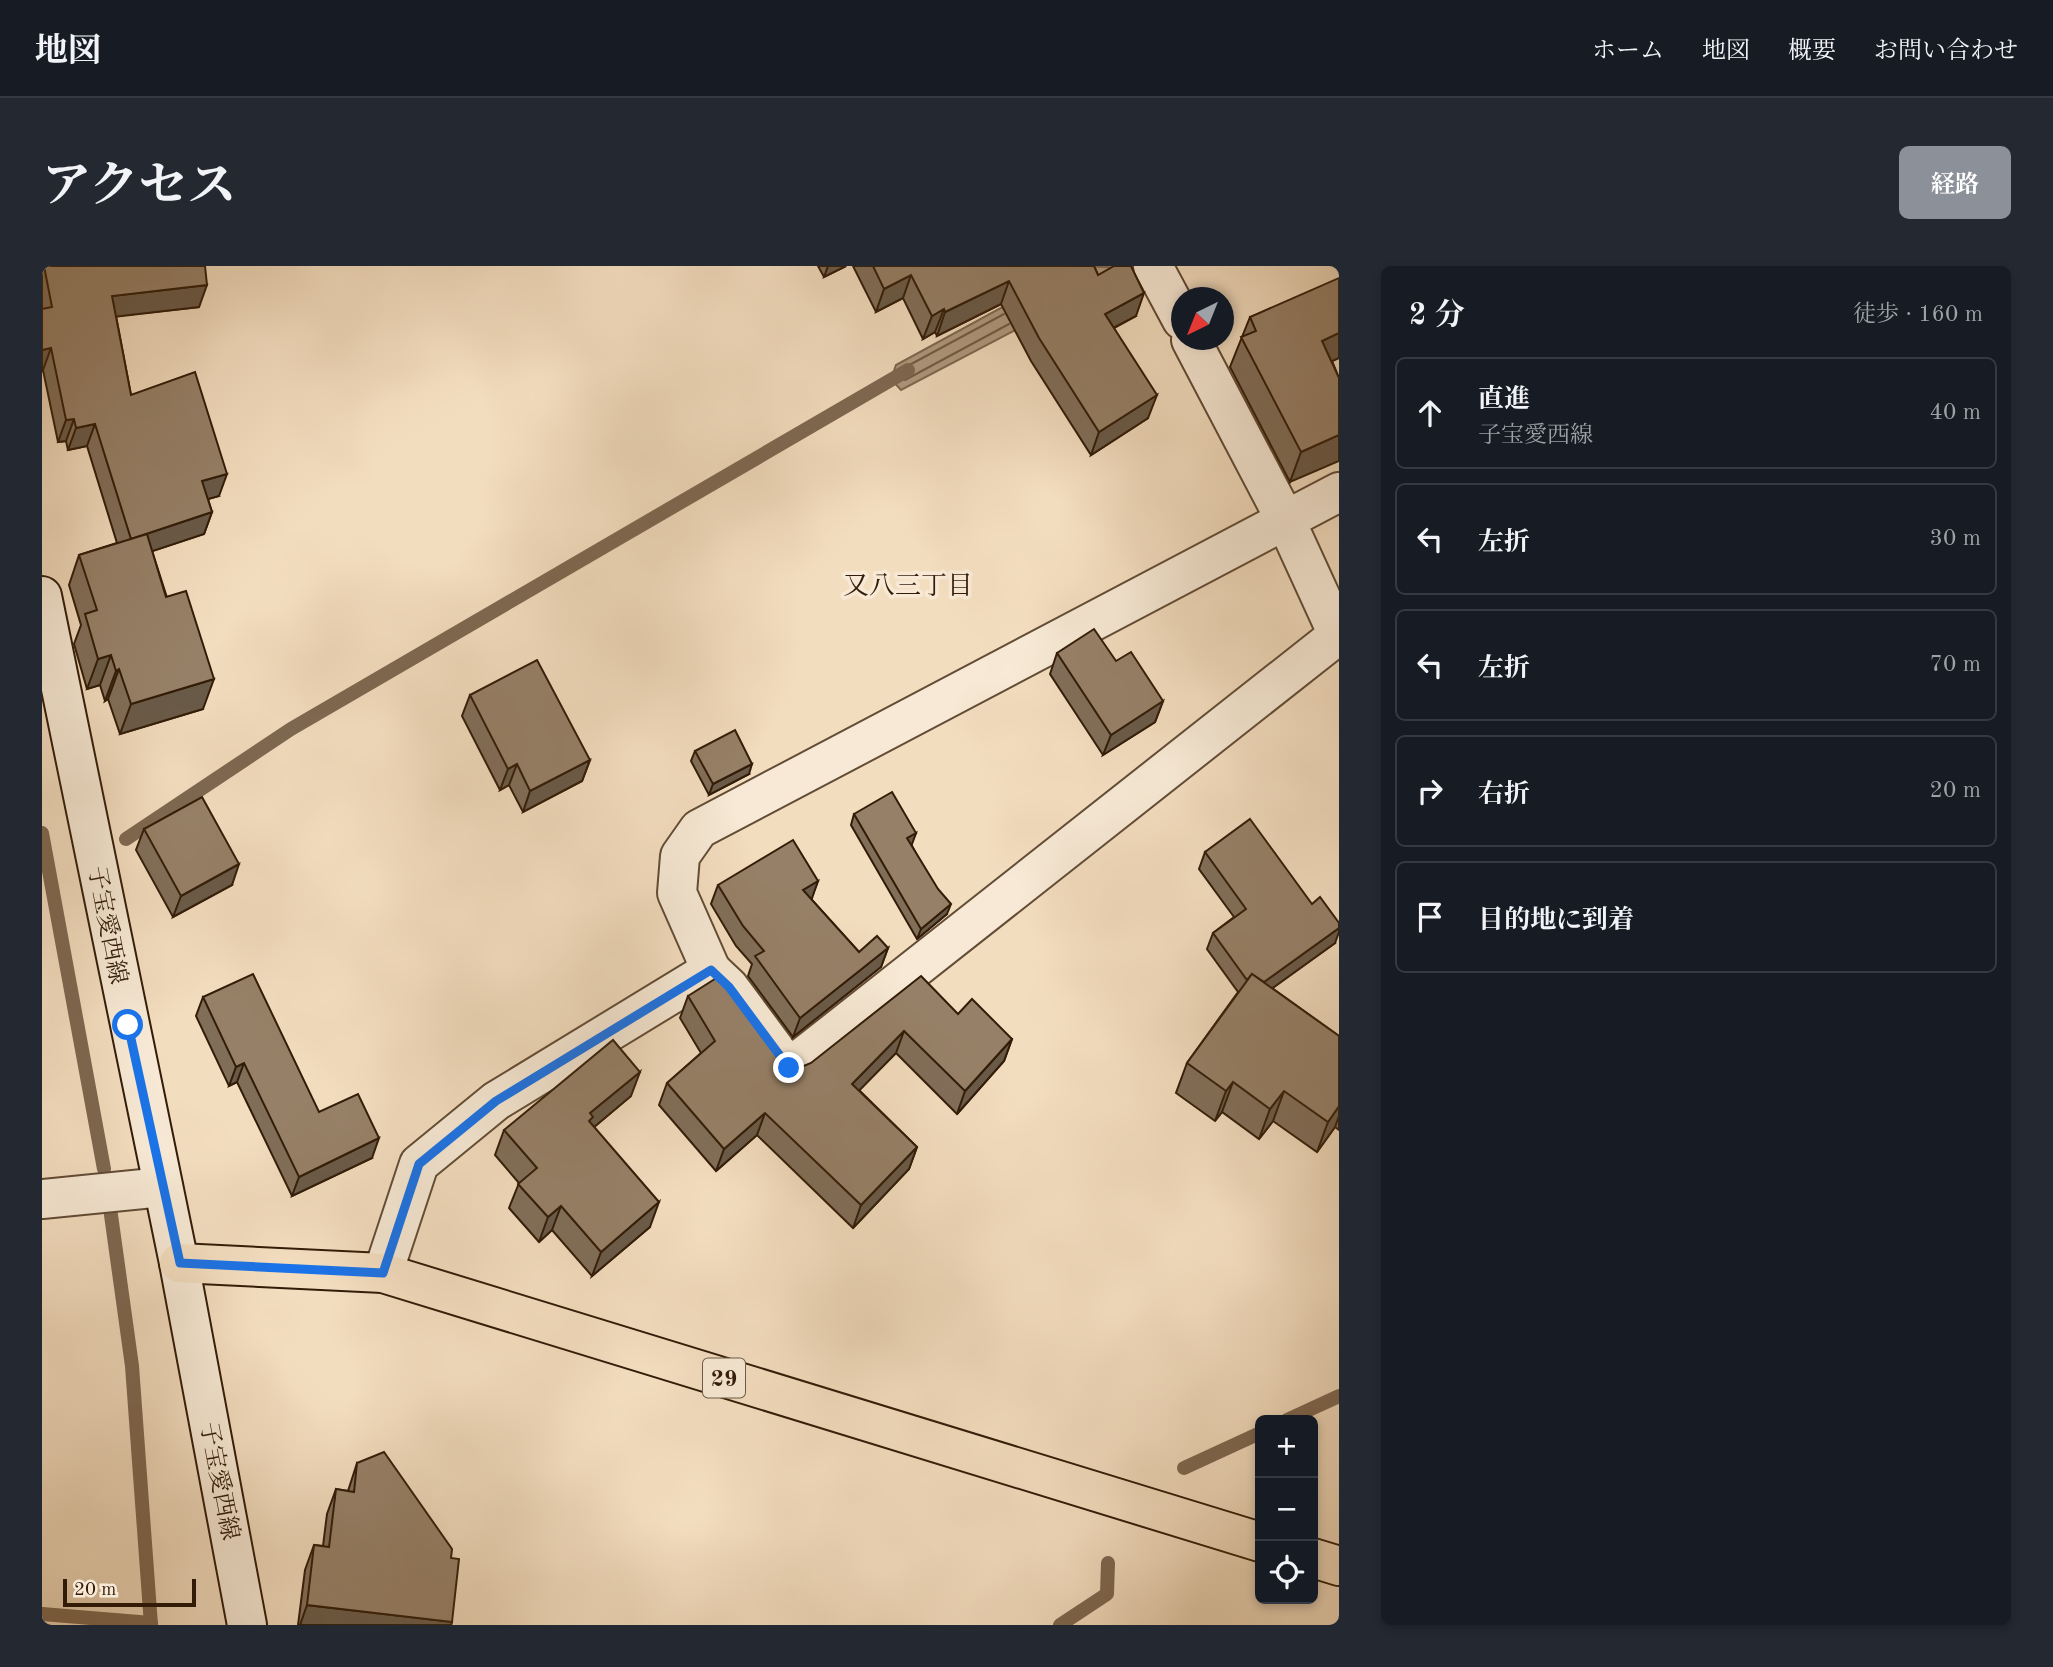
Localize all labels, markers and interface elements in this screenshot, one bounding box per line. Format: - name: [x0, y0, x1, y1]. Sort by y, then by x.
- text: 地図: [35, 36, 101, 69]
- text: ホーム: [1592, 40, 1664, 64]
- text: 地図: [1702, 40, 1750, 64]
- text: 概要: [1788, 40, 1836, 64]
- text: お問い合わせ: [1874, 40, 2018, 64]
- button: 経路: [1899, 146, 2011, 219]
- text: アクセス: [42, 164, 237, 213]
- north arrow: [1171, 287, 1234, 350]
- text: 2 分: [1409, 301, 1465, 331]
- text: 徒歩 · 160 m: [1853, 303, 1983, 326]
- text: 直進: [1478, 387, 1530, 413]
- icon: ahead: [1411, 394, 1449, 432]
- text: 40 m: [1930, 401, 1981, 424]
- text: 子宝愛西線: [1478, 424, 1593, 447]
- icon: left: [1411, 520, 1449, 558]
- text: 30 m: [1930, 527, 1981, 550]
- text: 左折: [1478, 530, 1530, 556]
- district label: 又八三丁目: [843, 573, 973, 600]
- icon: left: [1411, 646, 1449, 684]
- text: 70 m: [1930, 653, 1981, 676]
- text: 左折: [1478, 656, 1530, 682]
- icon: right: [1411, 772, 1449, 810]
- text: 20 m: [1930, 779, 1981, 802]
- text: 右折: [1478, 782, 1530, 808]
- street label: 子宝愛西線: [83, 864, 132, 987]
- icon: arrive: [1411, 898, 1449, 936]
- text: 目的地に到着: [1478, 908, 1634, 934]
- route start: [112, 1009, 143, 1040]
- route end: [773, 1052, 804, 1083]
- road number: 29: [703, 1358, 745, 1398]
- map controls: [1255, 1415, 1318, 1604]
- button: +: [1255, 1415, 1318, 1478]
- street label: 子宝愛西線: [195, 1420, 244, 1543]
- button: −: [1255, 1478, 1318, 1541]
- button: locate: [1255, 1541, 1318, 1604]
- scale bar: [63, 1576, 196, 1608]
- text: 20 m: [74, 1581, 116, 1600]

